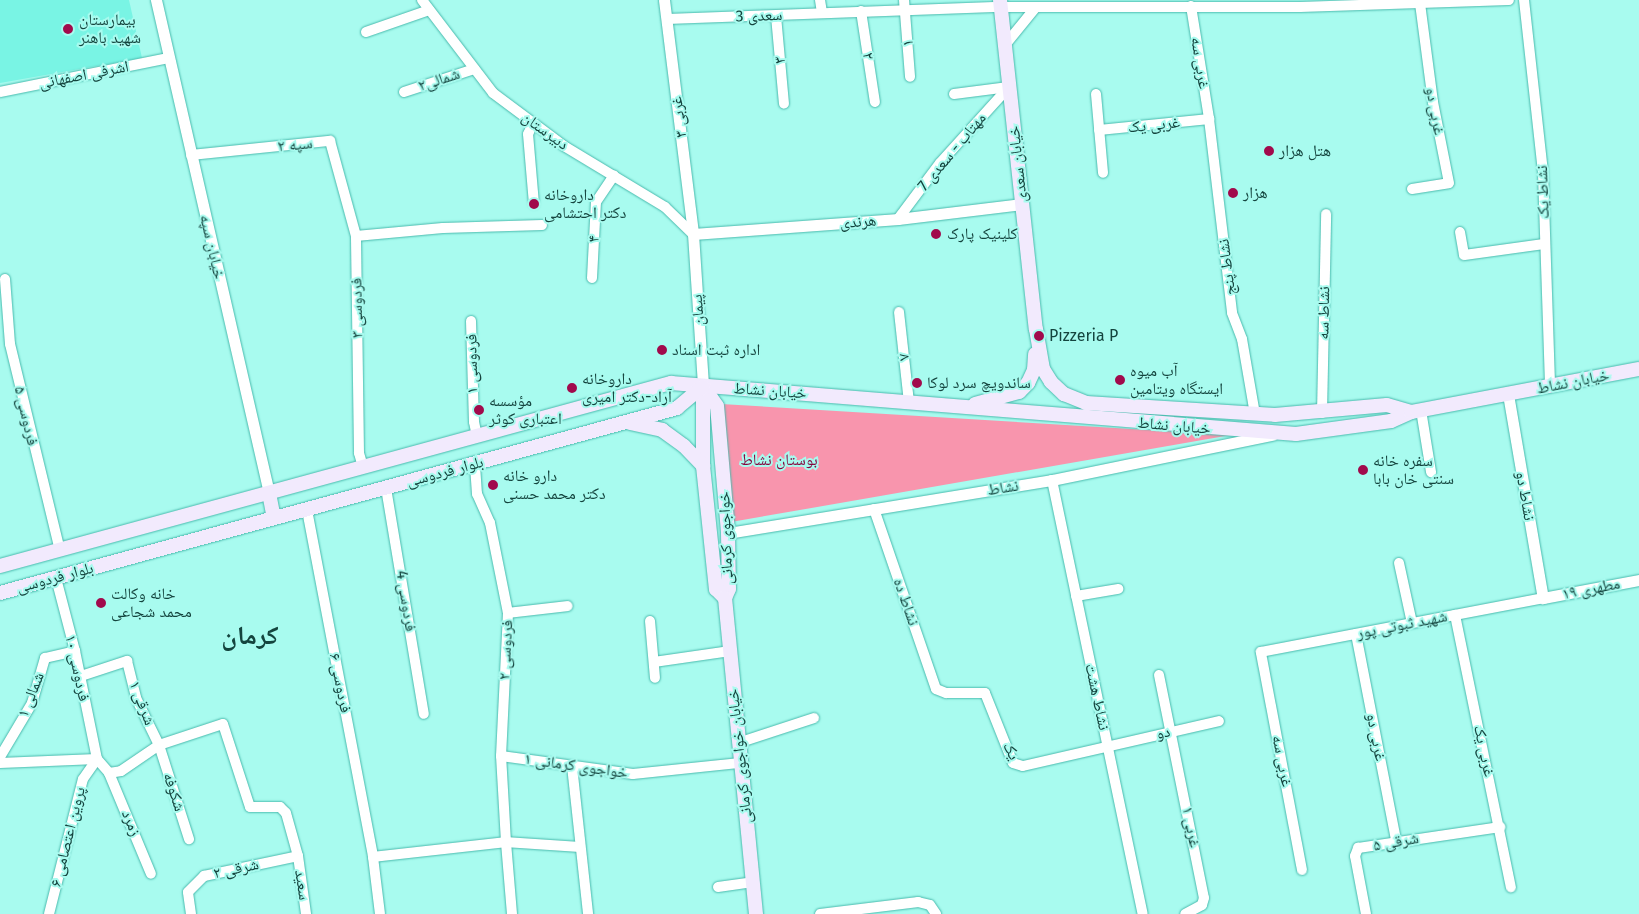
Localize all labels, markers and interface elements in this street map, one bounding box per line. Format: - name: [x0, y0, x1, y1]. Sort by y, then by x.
- street label: سعدی 3: [735, 6, 783, 26]
- place label: بیمارستان شهید باهنر: [79, 10, 141, 48]
- marker: بیمارستان شهید باهنر: [61, 22, 75, 36]
- street label: غربی سه: [1186, 36, 1214, 90]
- street label: ۱: [898, 39, 918, 47]
- street label: ۲: [858, 51, 878, 61]
- street label: ۳: [770, 56, 790, 64]
- street label: اشرفی اصفهانی: [38, 57, 130, 93]
- street label: شمالی۲: [416, 64, 462, 96]
- street label: غربی دو: [1421, 86, 1449, 136]
- street label: ۳ غربی: [667, 95, 691, 139]
- street label: دبیرستان: [518, 108, 572, 154]
- street label: مهتاب - سعدی 7: [914, 109, 990, 195]
- street label: غربی یک: [1127, 113, 1181, 137]
- street label: خیابان سعدی: [1004, 125, 1032, 203]
- street label: سپه ۲: [277, 134, 313, 156]
- place label: هتل هزار: [1279, 141, 1331, 161]
- marker: هتل هزار: [1263, 145, 1275, 157]
- street label: نشاط یک: [1532, 165, 1554, 219]
- place label: هزار: [1243, 183, 1268, 203]
- place label: داروخانه دکتر احتشامی: [544, 185, 626, 223]
- marker: هزار: [1227, 187, 1239, 199]
- marker: داروخانه دکتر احتشامی: [528, 198, 540, 210]
- street label: هرندی: [839, 211, 877, 233]
- street label: خیابان سپه: [195, 213, 229, 281]
- place label: کلینیک پارک: [947, 224, 1018, 244]
- marker: کلینیک پارک: [929, 227, 943, 241]
- street label: ۴: [584, 235, 604, 243]
- street label: نشاط پنج: [1214, 238, 1240, 296]
- street label: فردوسی ۳: [347, 278, 367, 338]
- street label: نشاط سه: [1314, 286, 1334, 340]
- street label: پیمان: [687, 294, 709, 326]
- place label: Pizzeria P: [1049, 326, 1118, 346]
- marker: Pizzeria P: [1033, 330, 1045, 342]
- street label: فردوسی ۱: [462, 334, 482, 394]
- place label: اداره ثبت اسناد: [672, 340, 760, 360]
- marker: اداره ثبت اسناد: [656, 344, 668, 356]
- street label: ۷: [894, 352, 914, 362]
- place label: آب میوه ایستگاه ویتامین: [1130, 361, 1223, 399]
- street label: خیابان نشاط: [1535, 366, 1611, 398]
- place label: داروخانه آراد-دکتر امیری: [582, 369, 672, 407]
- place label: ساندویچ سرد لوکا: [927, 373, 1031, 393]
- marker: آب میوه ایستگاه ویتامین: [1114, 374, 1126, 386]
- marker: ساندویچ سرد لوکا: [911, 377, 923, 389]
- street label: خیابان نشاط: [733, 379, 807, 403]
- marker: داروخانه آراد-دکتر امیری: [566, 382, 578, 394]
- street label: فردوسی ۵: [10, 384, 42, 448]
- place label: مؤسسه اعتباری کوثر: [489, 391, 562, 429]
- marker: مؤسسه اعتباری کوثر: [473, 404, 485, 416]
- street label: خیابان نشاط: [1137, 413, 1211, 439]
- park label: بوستان نشاط: [740, 450, 818, 470]
- place label: سفره خانه سنتی خان بابا: [1373, 451, 1454, 489]
- street label: بلوار فردوسی: [404, 453, 486, 491]
- marker: سفره خانه سنتی خان بابا: [1357, 464, 1369, 476]
- place label: دارو خانه دکتر محمد حسنی: [503, 466, 606, 504]
- street label: نشاط دو: [1511, 470, 1539, 522]
- street label: نشاط: [986, 476, 1020, 500]
- marker: دارو خانه دکتر محمد حسنی: [487, 479, 499, 491]
- street label: خواجوی کرمانی: [715, 491, 737, 585]
- street label: بلوار فردوسی: [14, 559, 96, 597]
- street label: فردوسی 4: [392, 569, 420, 633]
- street label: مطهری ۱۹: [1560, 574, 1622, 604]
- street label: نشاط ده: [889, 576, 923, 628]
- place label: خانه وکالت محمد شجاعی: [111, 584, 192, 622]
- marker: خانه وکالت محمد شجاعی: [95, 597, 107, 609]
- street label: شهید ثبوتی پور: [1355, 607, 1449, 643]
- street label: فردوسی ۲: [495, 619, 517, 681]
- district label: کرمان: [221, 620, 279, 652]
- street label: فردوسی ۱۰: [61, 633, 93, 703]
- street label: فردوسی ۶: [325, 652, 355, 714]
- street label: نشاط هشت: [1081, 662, 1113, 732]
- street label: شمالی ۱: [13, 670, 49, 720]
- street label: شرقی ۱: [125, 678, 159, 728]
- street label: خیابان خواجوی کرمانی: [723, 688, 757, 824]
- street label: غربی دو: [1362, 711, 1390, 763]
- street label: دو: [1154, 722, 1172, 744]
- street label: غربی یک: [1469, 724, 1499, 778]
- street label: غربی سه: [1268, 734, 1296, 788]
- street label: یک: [998, 739, 1024, 763]
- street label: خواجوی کرمانی ۱: [523, 749, 629, 783]
- street label: شکوفه: [159, 770, 189, 814]
- street label: پروین اعتصامی ۶: [46, 785, 90, 889]
- street label: غربی ۱: [1178, 805, 1204, 849]
- street label: زمرد: [117, 807, 145, 839]
- street label: شرقی ۵: [1372, 829, 1420, 855]
- street label: شرقی ۲: [211, 855, 261, 883]
- street label: سعید: [290, 869, 314, 901]

